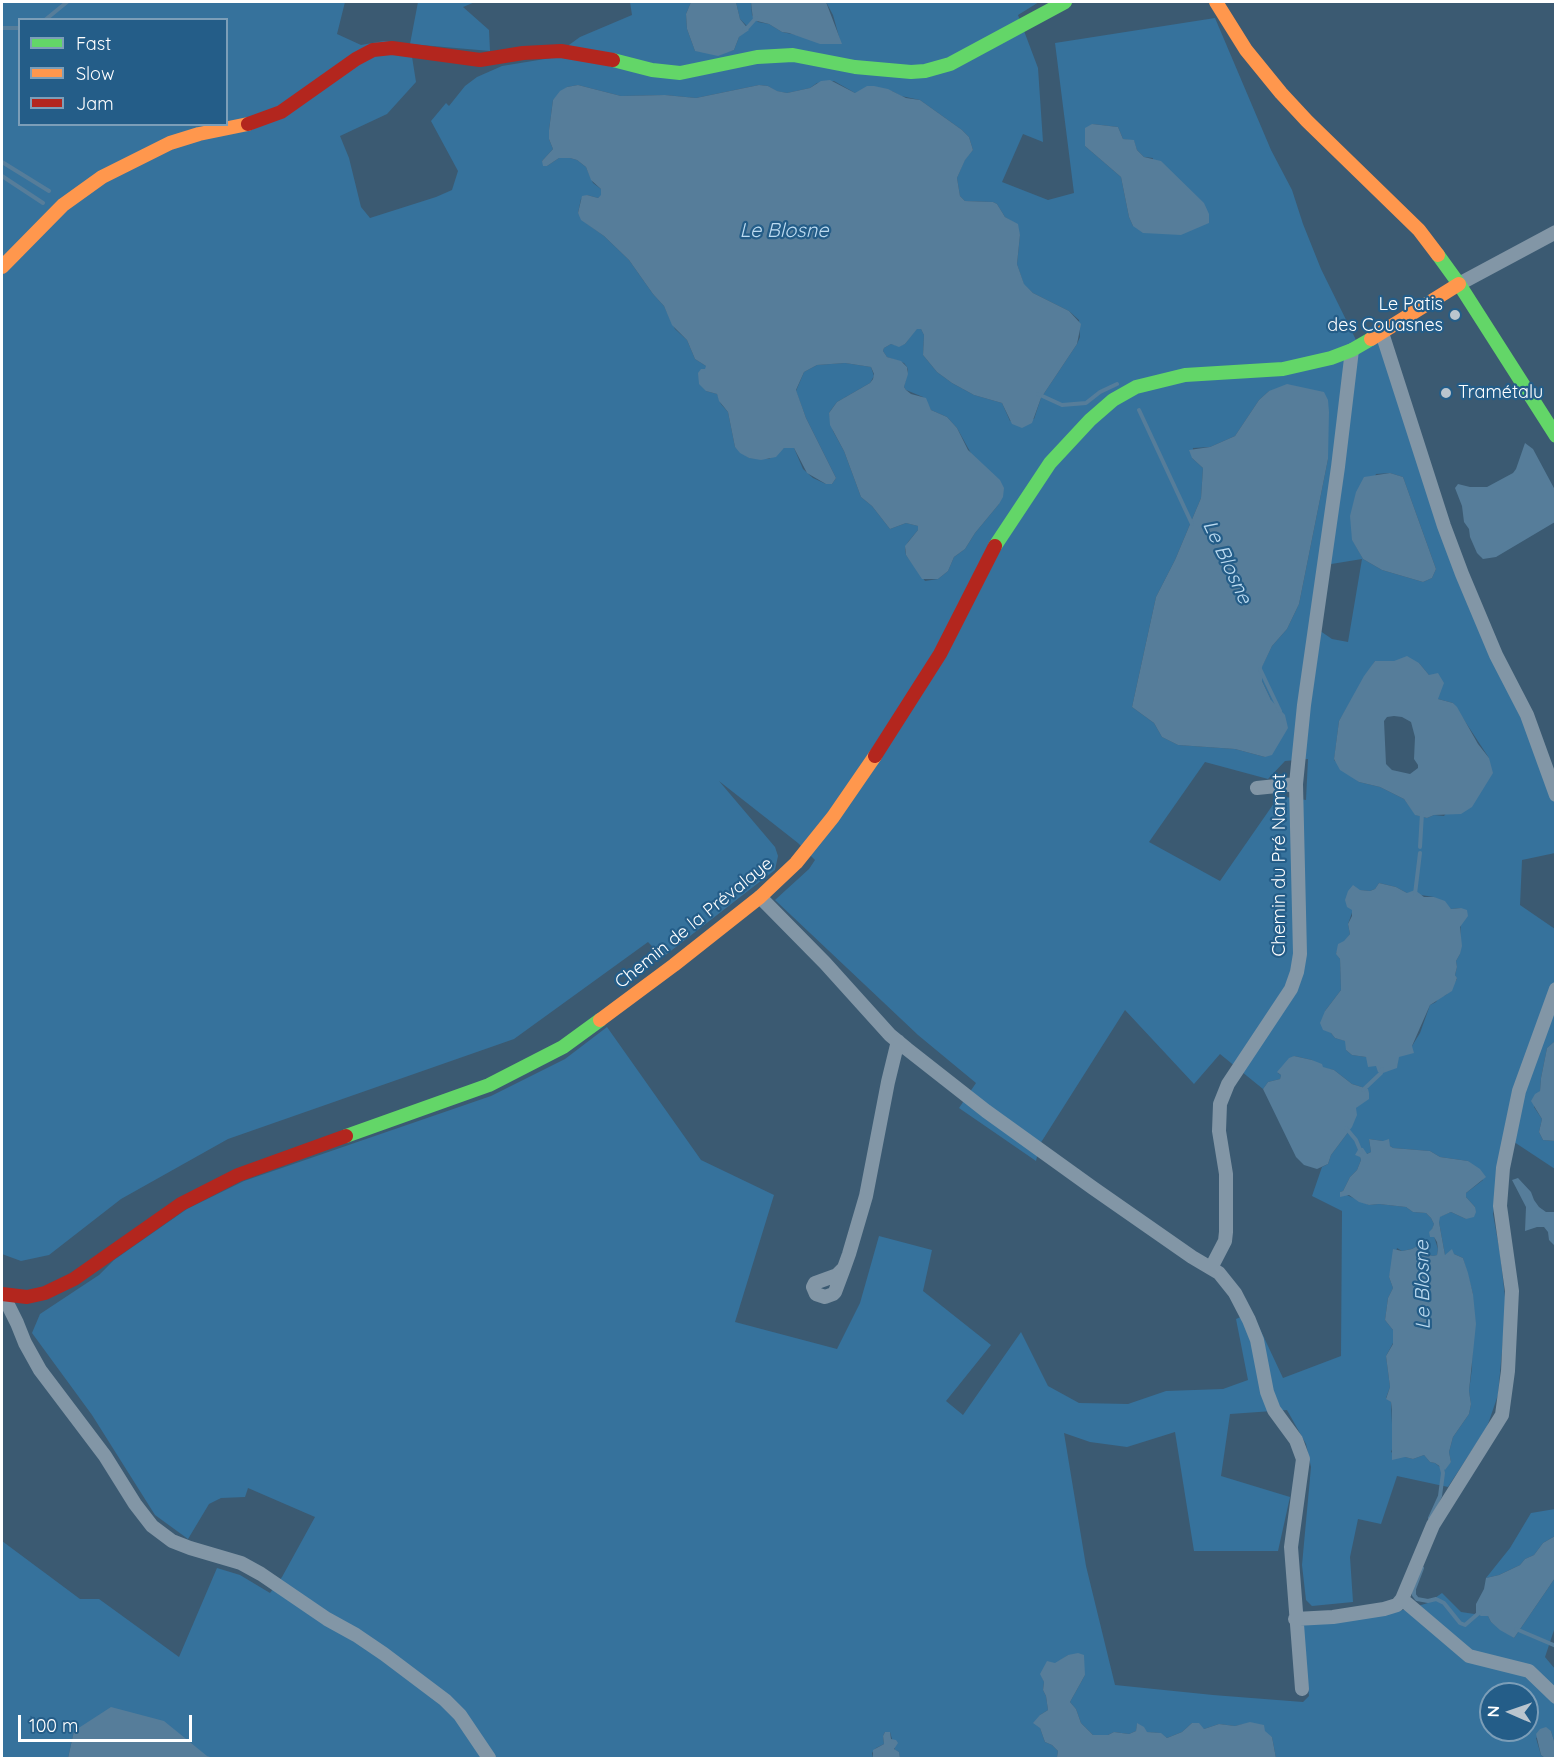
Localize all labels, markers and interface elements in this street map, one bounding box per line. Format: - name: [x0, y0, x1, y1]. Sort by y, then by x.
- legend: [18, 18, 228, 126]
- text: Fast: [76, 32, 111, 55]
- text: Slow: [76, 62, 114, 85]
- text: Jam: [76, 92, 114, 115]
- water label: Le Blosne: [739, 219, 829, 243]
- place label: Le Patis des Couasnes: [1327, 294, 1443, 336]
- marker: Le Patis des Couasnes: [1448, 308, 1462, 322]
- place label: Tramétalu: [1458, 382, 1543, 404]
- marker: Tramétalu: [1439, 386, 1453, 400]
- water label: Le Blosne: [1197, 517, 1257, 607]
- street label: Chemin du Pré Namet: [1269, 773, 1291, 957]
- street label: Chemin de la Prévalaye: [611, 853, 777, 993]
- water label: Le Blosne: [1410, 1240, 1436, 1330]
- north arrow: [1479, 1682, 1539, 1742]
- scale bar: [21, 1703, 195, 1741]
- text: N: [1483, 1705, 1503, 1718]
- text: 100 m: [29, 1714, 78, 1737]

